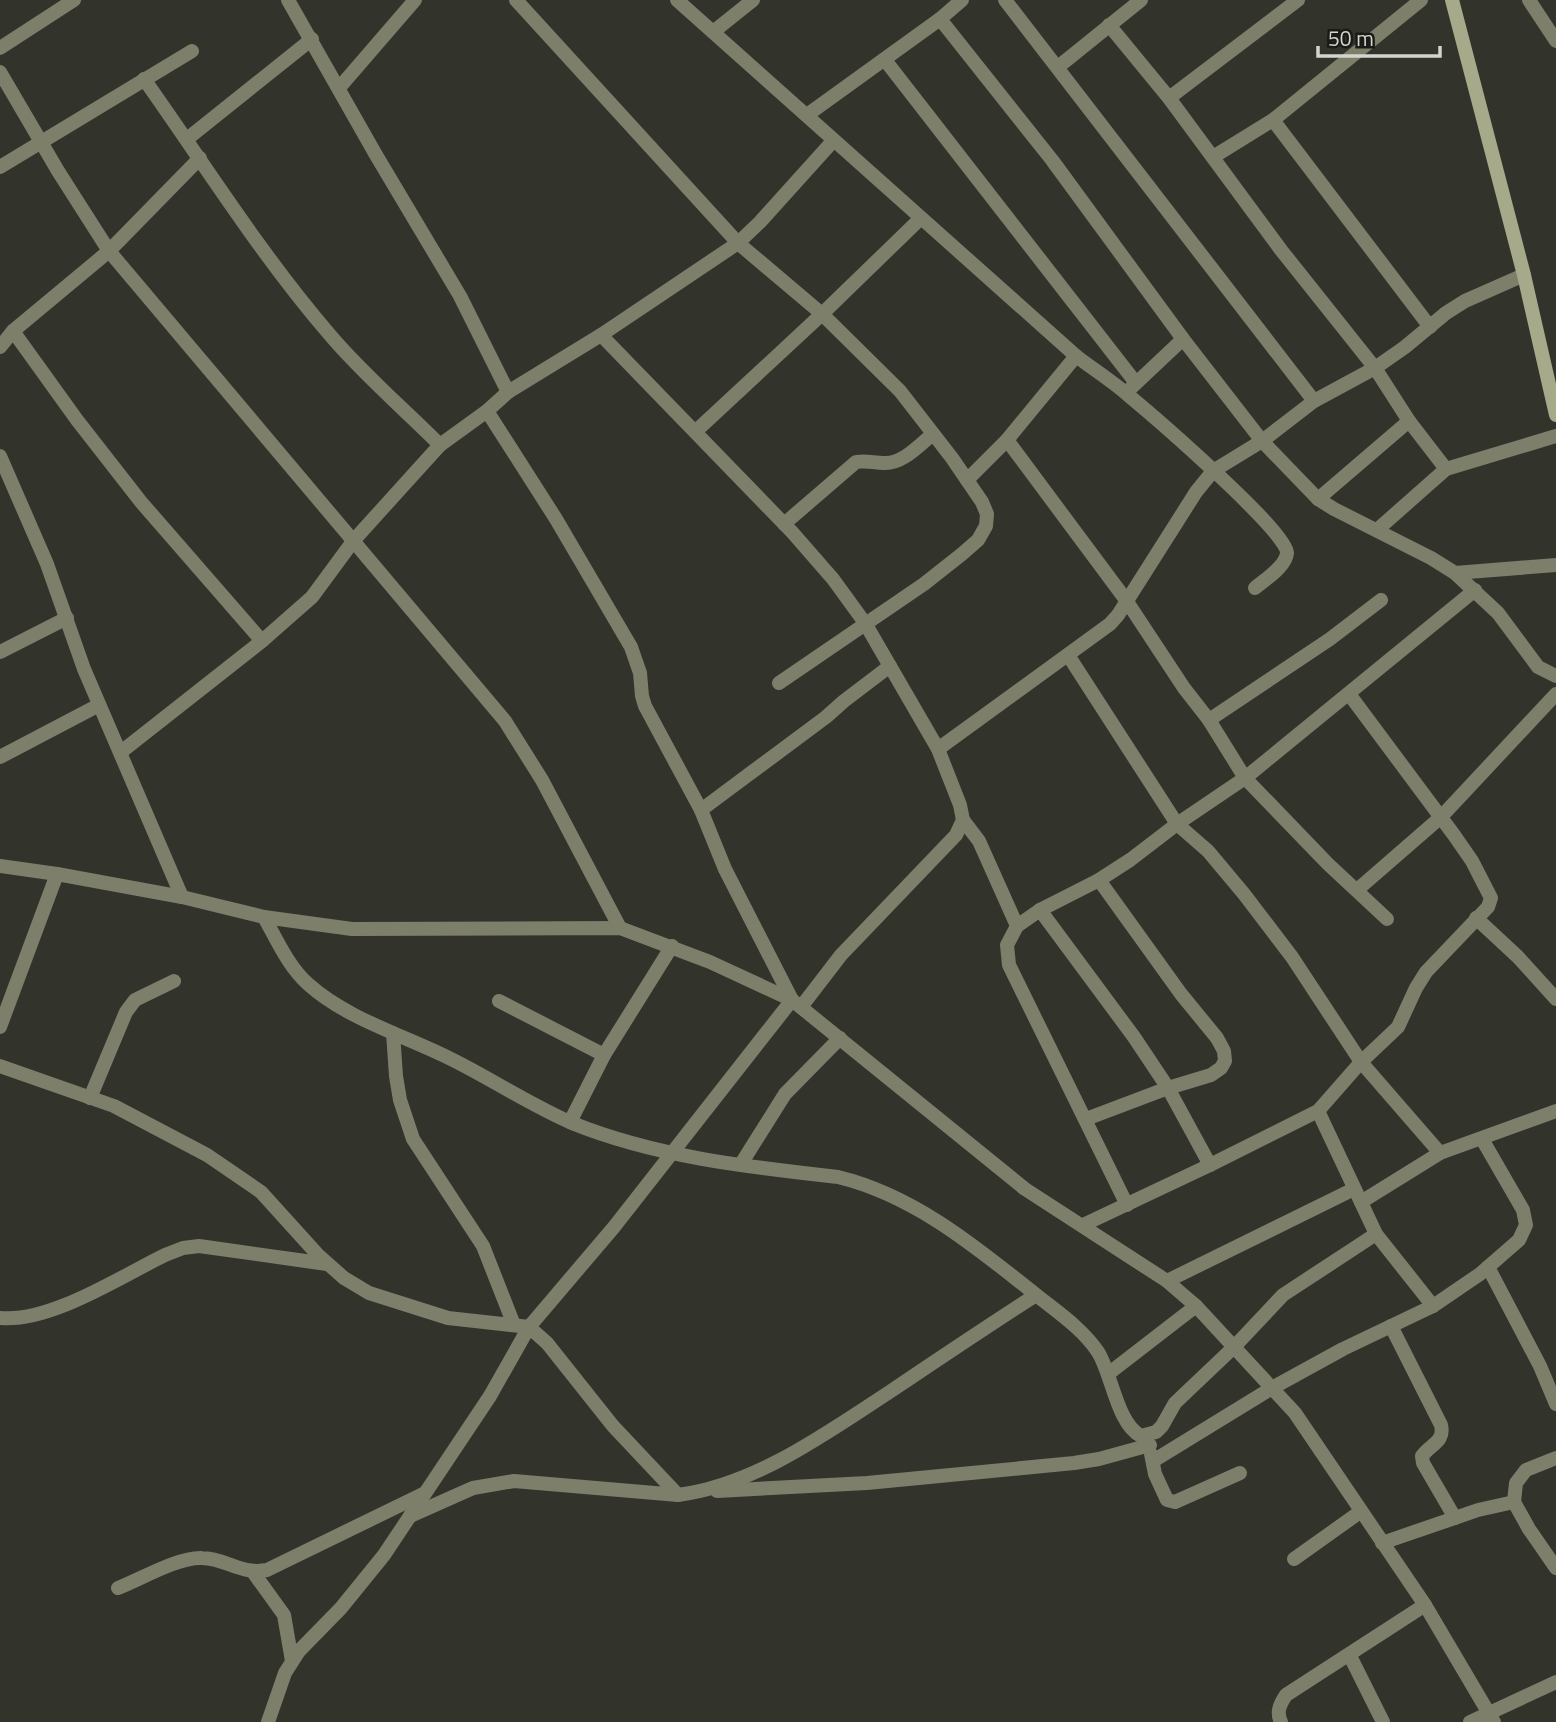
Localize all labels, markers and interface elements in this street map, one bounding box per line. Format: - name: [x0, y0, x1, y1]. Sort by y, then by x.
- scale bar: [1318, 14, 1440, 58]
- text: 50 m: [1328, 22, 1374, 54]

